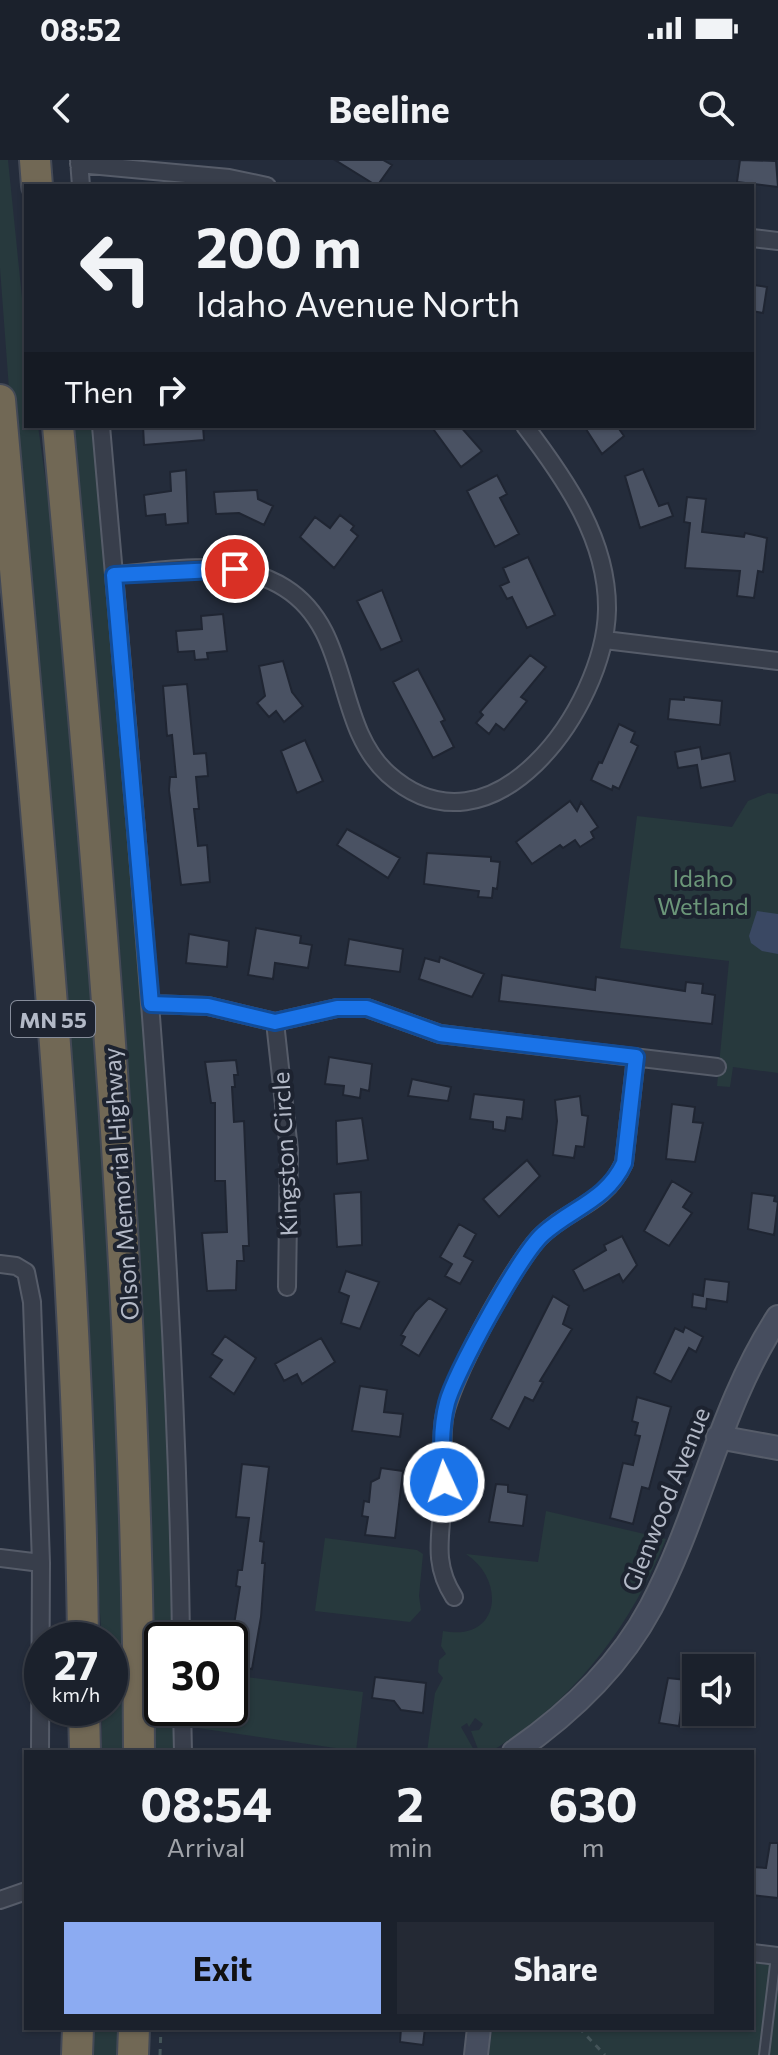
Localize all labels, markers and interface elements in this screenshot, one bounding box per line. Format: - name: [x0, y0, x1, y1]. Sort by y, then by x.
- text: 08:52: [40, 10, 121, 47]
- icon: back: [40, 86, 84, 130]
- text: Beeline: [328, 86, 450, 130]
- icon: search: [694, 86, 738, 130]
- text: 200 m: [196, 211, 362, 280]
- icon: left: [64, 216, 168, 320]
- text: Idaho Avenue North: [196, 280, 520, 324]
- icon: right: [149, 368, 193, 412]
- text: Then: [64, 372, 133, 409]
- pin: [201, 535, 269, 603]
- icon: arrive: [213, 547, 257, 591]
- park label: Idaho Wetland: [657, 863, 749, 920]
- road number: MN 55: [11, 1001, 95, 1037]
- street label: Olson Memorial Highway: [96, 1047, 144, 1321]
- street label: Kingston Circle: [265, 1071, 303, 1237]
- street label: Glenwood Avenue: [615, 1403, 715, 1595]
- position arrow: [402, 1440, 486, 1524]
- speed limit sign: 30: [144, 1622, 248, 1726]
- text: 27: [54, 1639, 98, 1688]
- map controls: [682, 1654, 754, 1726]
- button: sound: [682, 1654, 754, 1726]
- text: km/h: [52, 1682, 100, 1706]
- text: 08:54: [140, 1773, 272, 1832]
- text: 2: [397, 1773, 424, 1832]
- text: 630: [549, 1773, 638, 1832]
- text: Arrival: [167, 1831, 245, 1862]
- text: min: [388, 1831, 432, 1862]
- text: m: [582, 1831, 605, 1862]
- button: Exit: [64, 1922, 381, 2014]
- button: Share: [397, 1922, 714, 2014]

